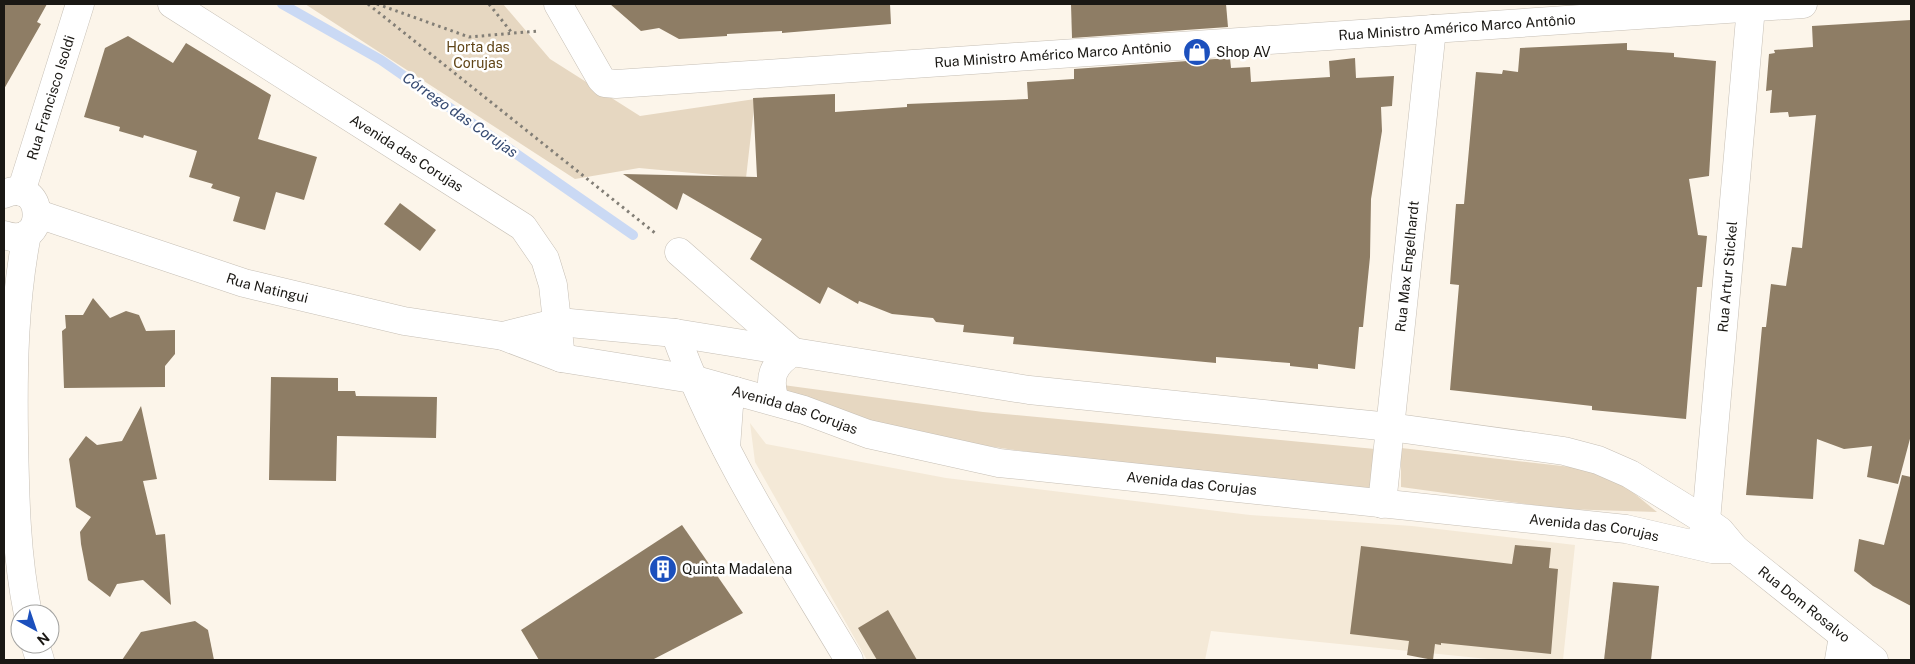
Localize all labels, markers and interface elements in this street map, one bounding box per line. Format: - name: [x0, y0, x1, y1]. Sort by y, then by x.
- street label: Rua Ministro Américo Marco Antônio: [1338, 11, 1576, 43]
- street label: Rua Francisco Isoldi: [24, 33, 78, 162]
- shop icon: Shop AV: [1182, 37, 1212, 67]
- park label: Horta das Corujas: [446, 39, 510, 71]
- street label: Rua Ministro Américo Marco Antônio: [934, 39, 1172, 71]
- place label: Shop AV: [1216, 44, 1271, 60]
- water label: Córrego das Corujas: [400, 69, 521, 161]
- street label: Avenida das Corujas: [347, 111, 466, 195]
- street label: Rua Max Engelhardt: [1392, 200, 1422, 333]
- street label: Rua Artur Stickel: [1715, 220, 1740, 333]
- street label: Rua Natingui: [224, 270, 310, 306]
- street label: Avenida das Corujas: [730, 382, 860, 437]
- street label: Avenida das Corujas: [1126, 468, 1258, 498]
- street label: Avenida das Corujas: [1528, 511, 1661, 544]
- building icon: Quinta Madalena: [648, 554, 678, 584]
- place label: Quinta Madalena: [682, 561, 792, 577]
- street label: Rua Dom Rosalvo: [1755, 563, 1853, 646]
- north arrow: [10, 604, 60, 654]
- text: N: [34, 629, 53, 649]

